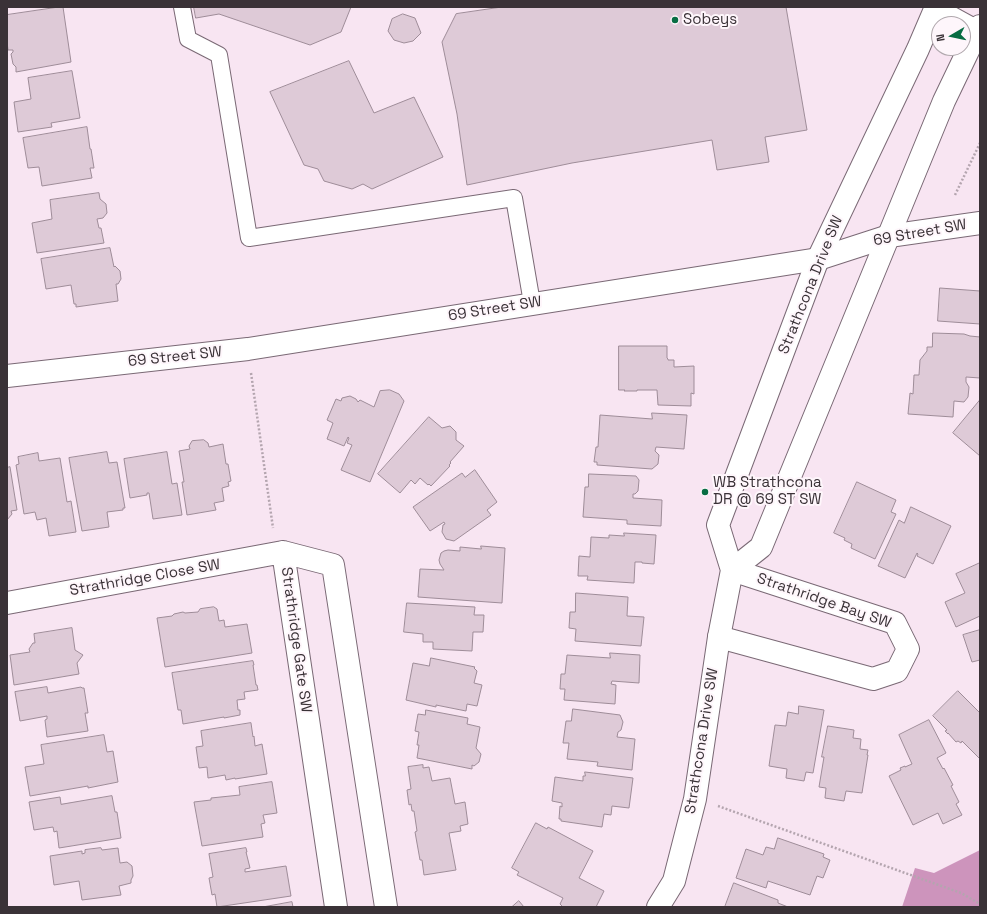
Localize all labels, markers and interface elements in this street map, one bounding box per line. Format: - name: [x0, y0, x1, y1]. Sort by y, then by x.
- place label: Sobeys: [683, 11, 737, 29]
- marker: Sobeys: [670, 15, 680, 25]
- north arrow: [931, 16, 971, 56]
- text: N: [933, 33, 948, 42]
- street label: Strathcona Drive SW: [775, 213, 847, 357]
- street label: 69 Street SW: [872, 216, 968, 250]
- street label: 69 Street SW: [447, 293, 543, 325]
- street label: 69 Street SW: [127, 343, 223, 371]
- place label: WB Strathcona DR @ 69 ST SW: [713, 474, 822, 509]
- marker: WB Strathcona DR @ 69 ST SW: [700, 487, 710, 497]
- street label: Strathridge Close SW: [68, 556, 222, 600]
- street label: Strathridge Gate SW: [277, 566, 315, 714]
- street label: Strathridge Bay SW: [755, 570, 893, 632]
- street label: Strathcona Drive SW: [682, 667, 722, 815]

